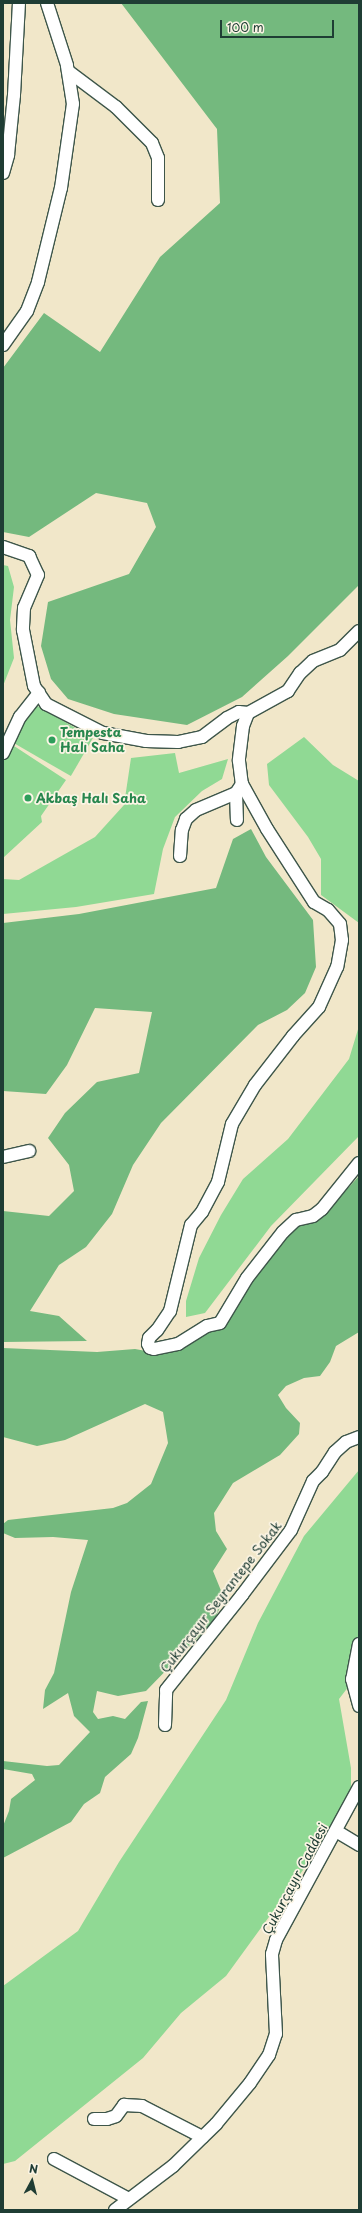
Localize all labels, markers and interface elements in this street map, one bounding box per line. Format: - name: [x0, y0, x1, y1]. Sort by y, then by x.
- scale bar: [222, 12, 336, 38]
- text: 100 m: [227, 18, 264, 36]
- place label: Tempesta Halı Saha: [60, 725, 125, 756]
- marker: Tempesta Halı Saha: [47, 735, 57, 745]
- place label: Akbaş Halı Saha: [36, 790, 147, 806]
- marker: Akbaş Halı Saha: [23, 793, 33, 803]
- street label: Çukurçayır Seyrantepe Sokak: [157, 1518, 285, 1676]
- street label: Çukurçayır Caddesi: [259, 1821, 331, 1937]
- text: N: [28, 2160, 39, 2178]
- north arrow: [12, 2161, 52, 2201]

